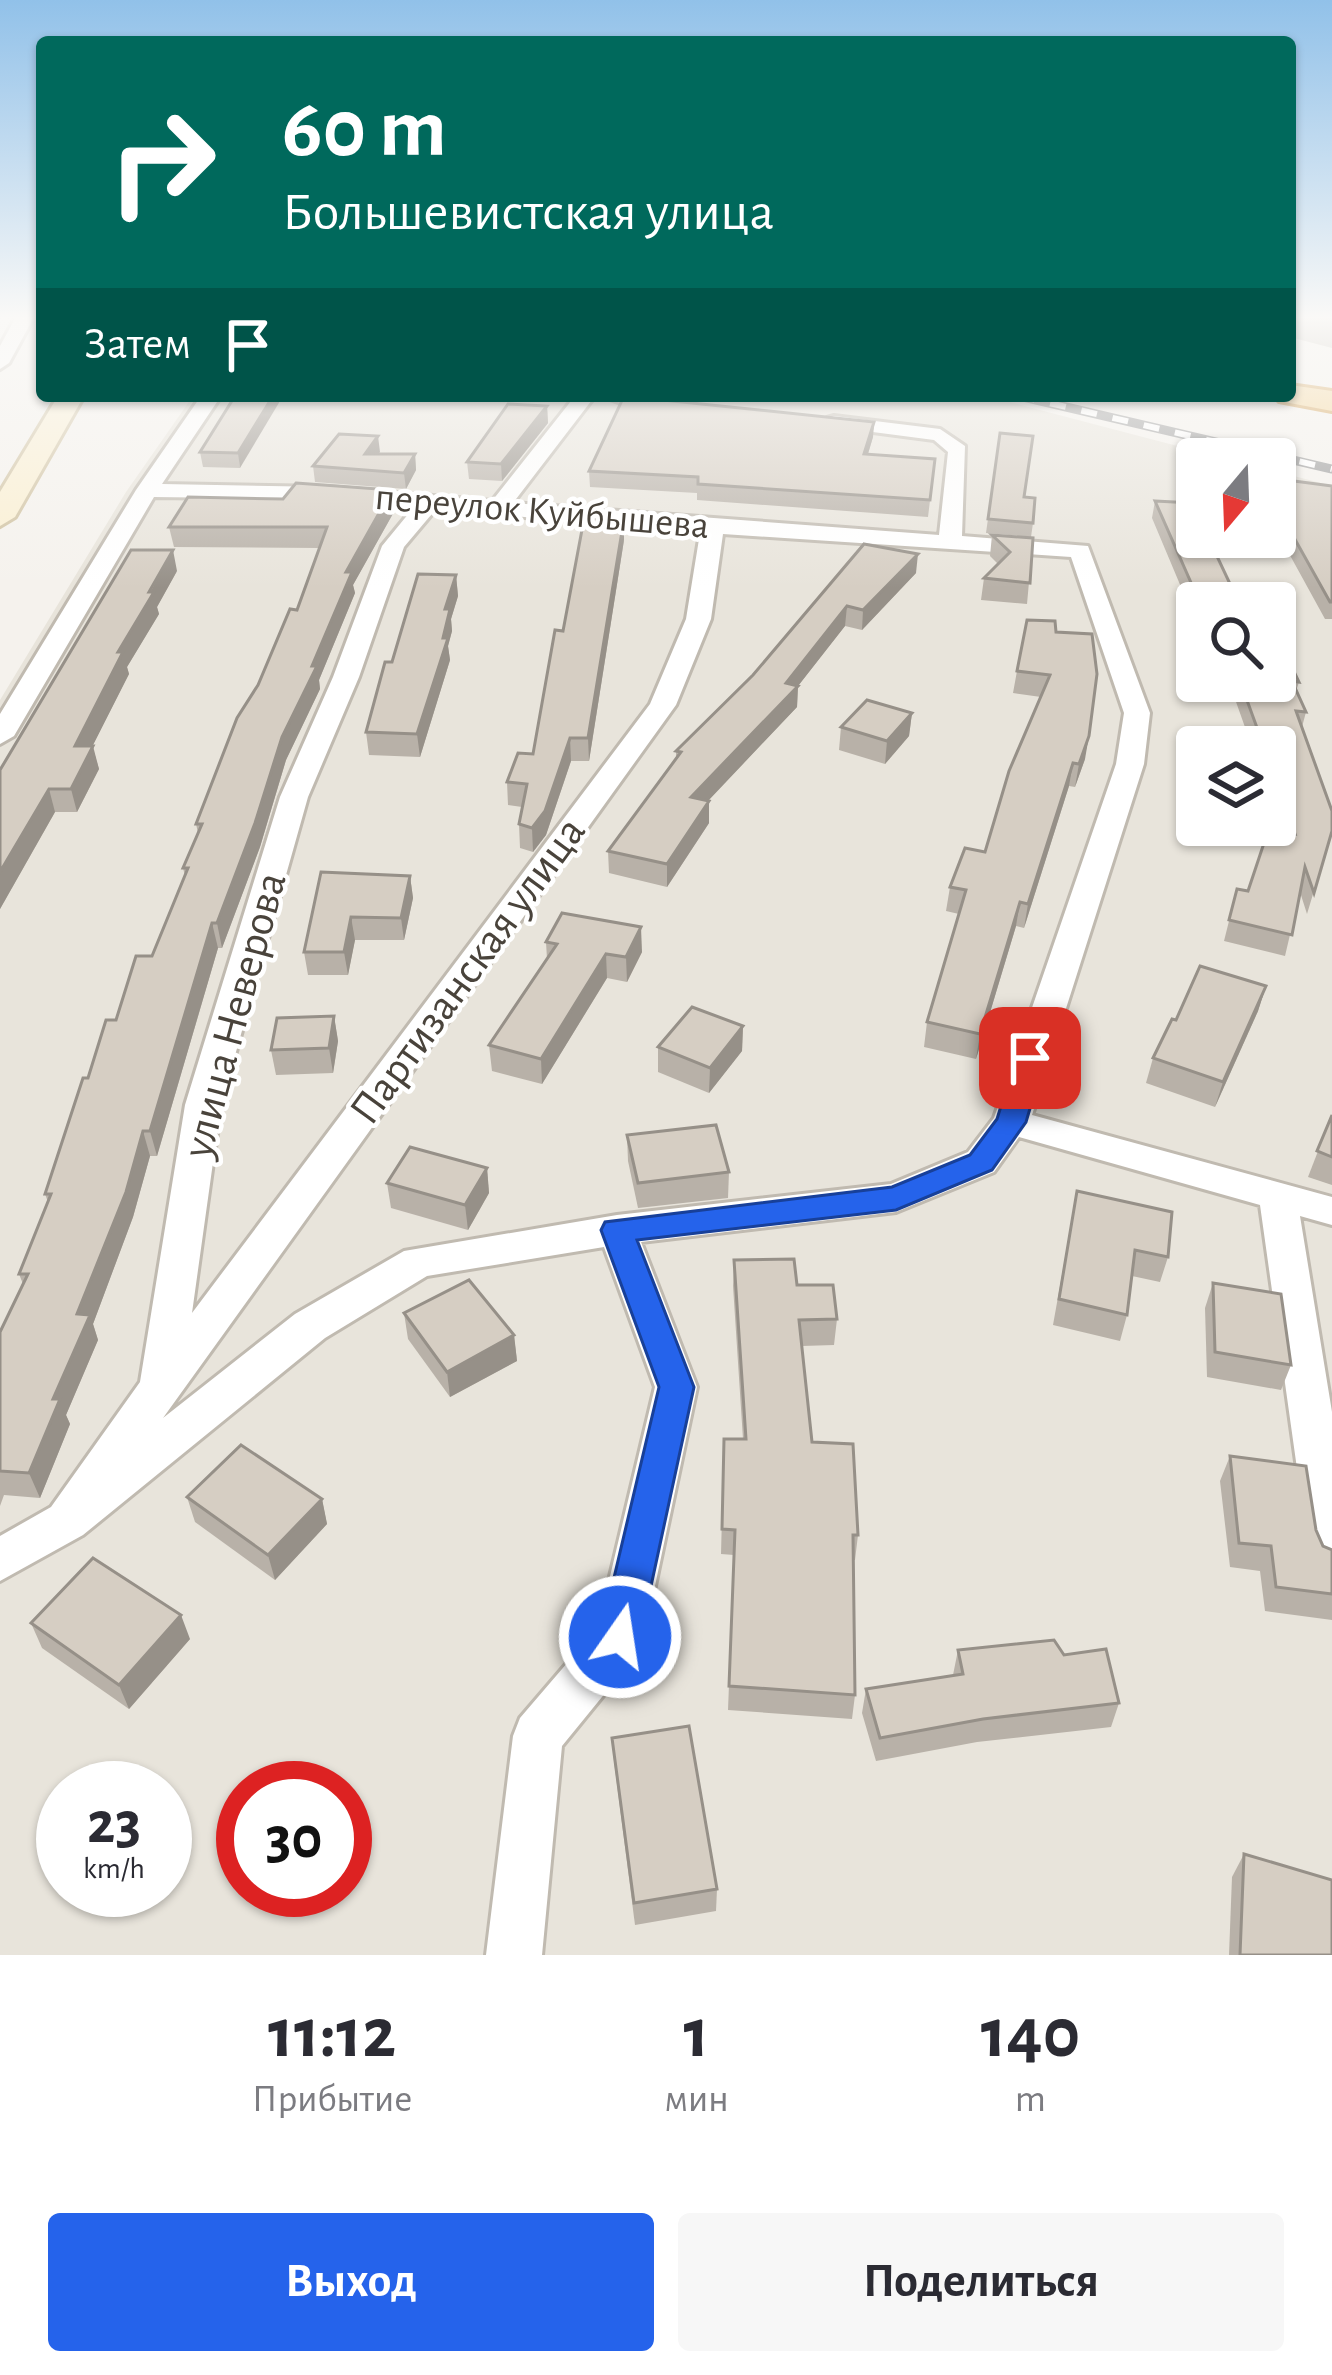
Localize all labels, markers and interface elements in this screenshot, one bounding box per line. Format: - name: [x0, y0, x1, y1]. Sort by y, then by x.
- icon: right: [84, 84, 240, 240]
- text: 60 m: [282, 88, 447, 172]
- text: Большевистская улица: [282, 186, 774, 240]
- icon: arrive: [215, 312, 281, 378]
- text: Затем: [84, 322, 191, 367]
- north arrow: [1176, 438, 1296, 558]
- map controls: [1176, 438, 1296, 846]
- street label: переулок Куйбышева: [373, 478, 711, 546]
- button: search: [1176, 582, 1296, 702]
- button: layers: [1176, 726, 1296, 846]
- street label: Партизанская улица: [342, 809, 594, 1133]
- street label: улица Неверова: [175, 867, 295, 1164]
- pin: [979, 1007, 1081, 1109]
- icon: arrive: [997, 1025, 1063, 1091]
- position arrow: [557, 1574, 683, 1700]
- speed limit sign: 30: [216, 1761, 372, 1917]
- text: 23: [87, 1794, 141, 1854]
- text: km/h: [83, 1854, 145, 1884]
- text: 11:12: [268, 1998, 396, 2070]
- text: 1: [684, 1998, 709, 2070]
- text: 140: [981, 1998, 1080, 2070]
- text: Прибытие: [252, 2080, 412, 2119]
- text: мин: [664, 2080, 729, 2119]
- text: m: [1015, 2080, 1046, 2119]
- button: Выход: [48, 2213, 654, 2351]
- button: Поделиться: [678, 2213, 1284, 2351]

